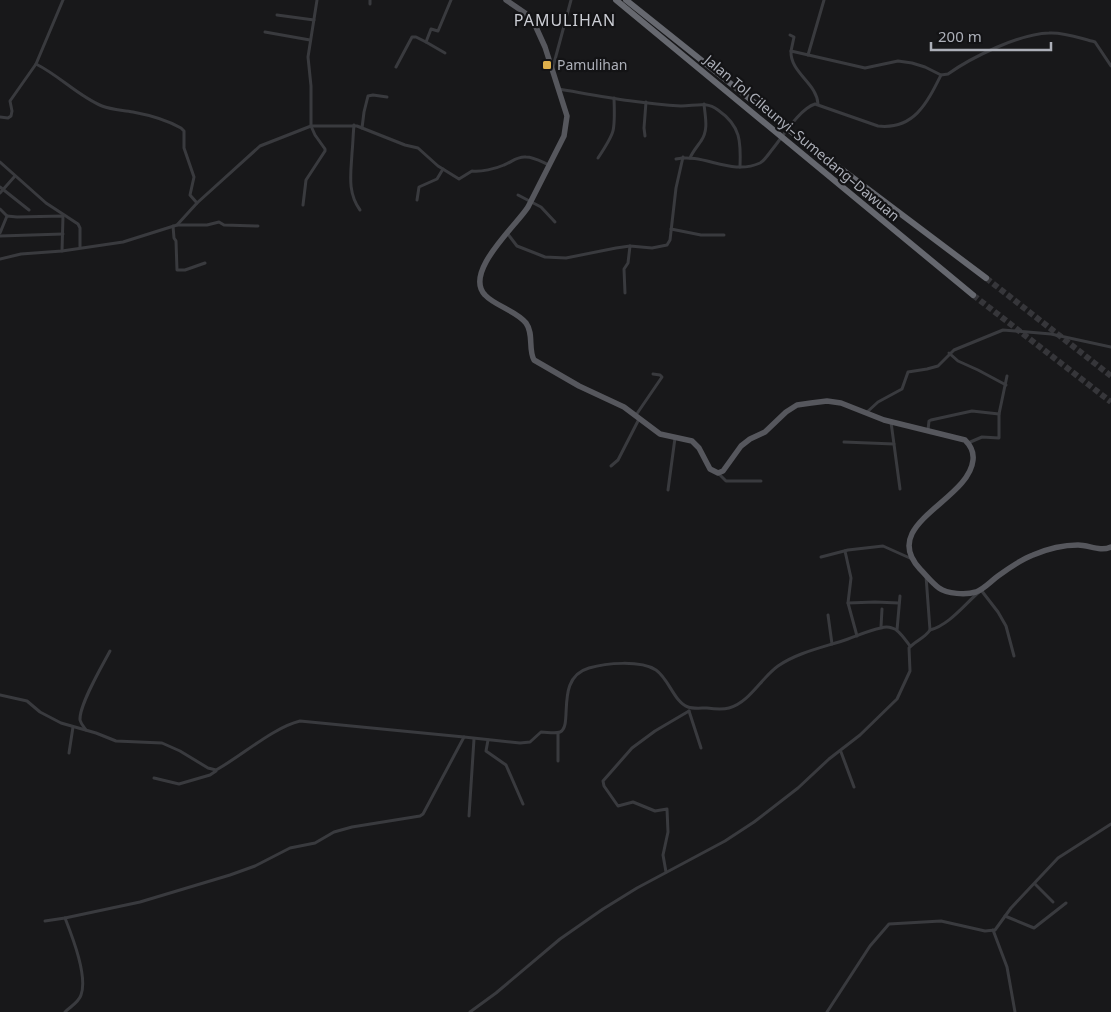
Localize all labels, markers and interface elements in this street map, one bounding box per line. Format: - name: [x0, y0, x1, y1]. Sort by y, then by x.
- district label: PAMULIHAN: [514, 9, 616, 31]
- scale bar: [931, 20, 1051, 52]
- text: 200 m: [938, 26, 982, 46]
- street label: Jalan Tol Cileunyi–Sumedang–Dawuan: [699, 49, 904, 225]
- place label: Pamulihan: [557, 55, 627, 74]
- marker: Pamulihan: [541, 59, 553, 71]

